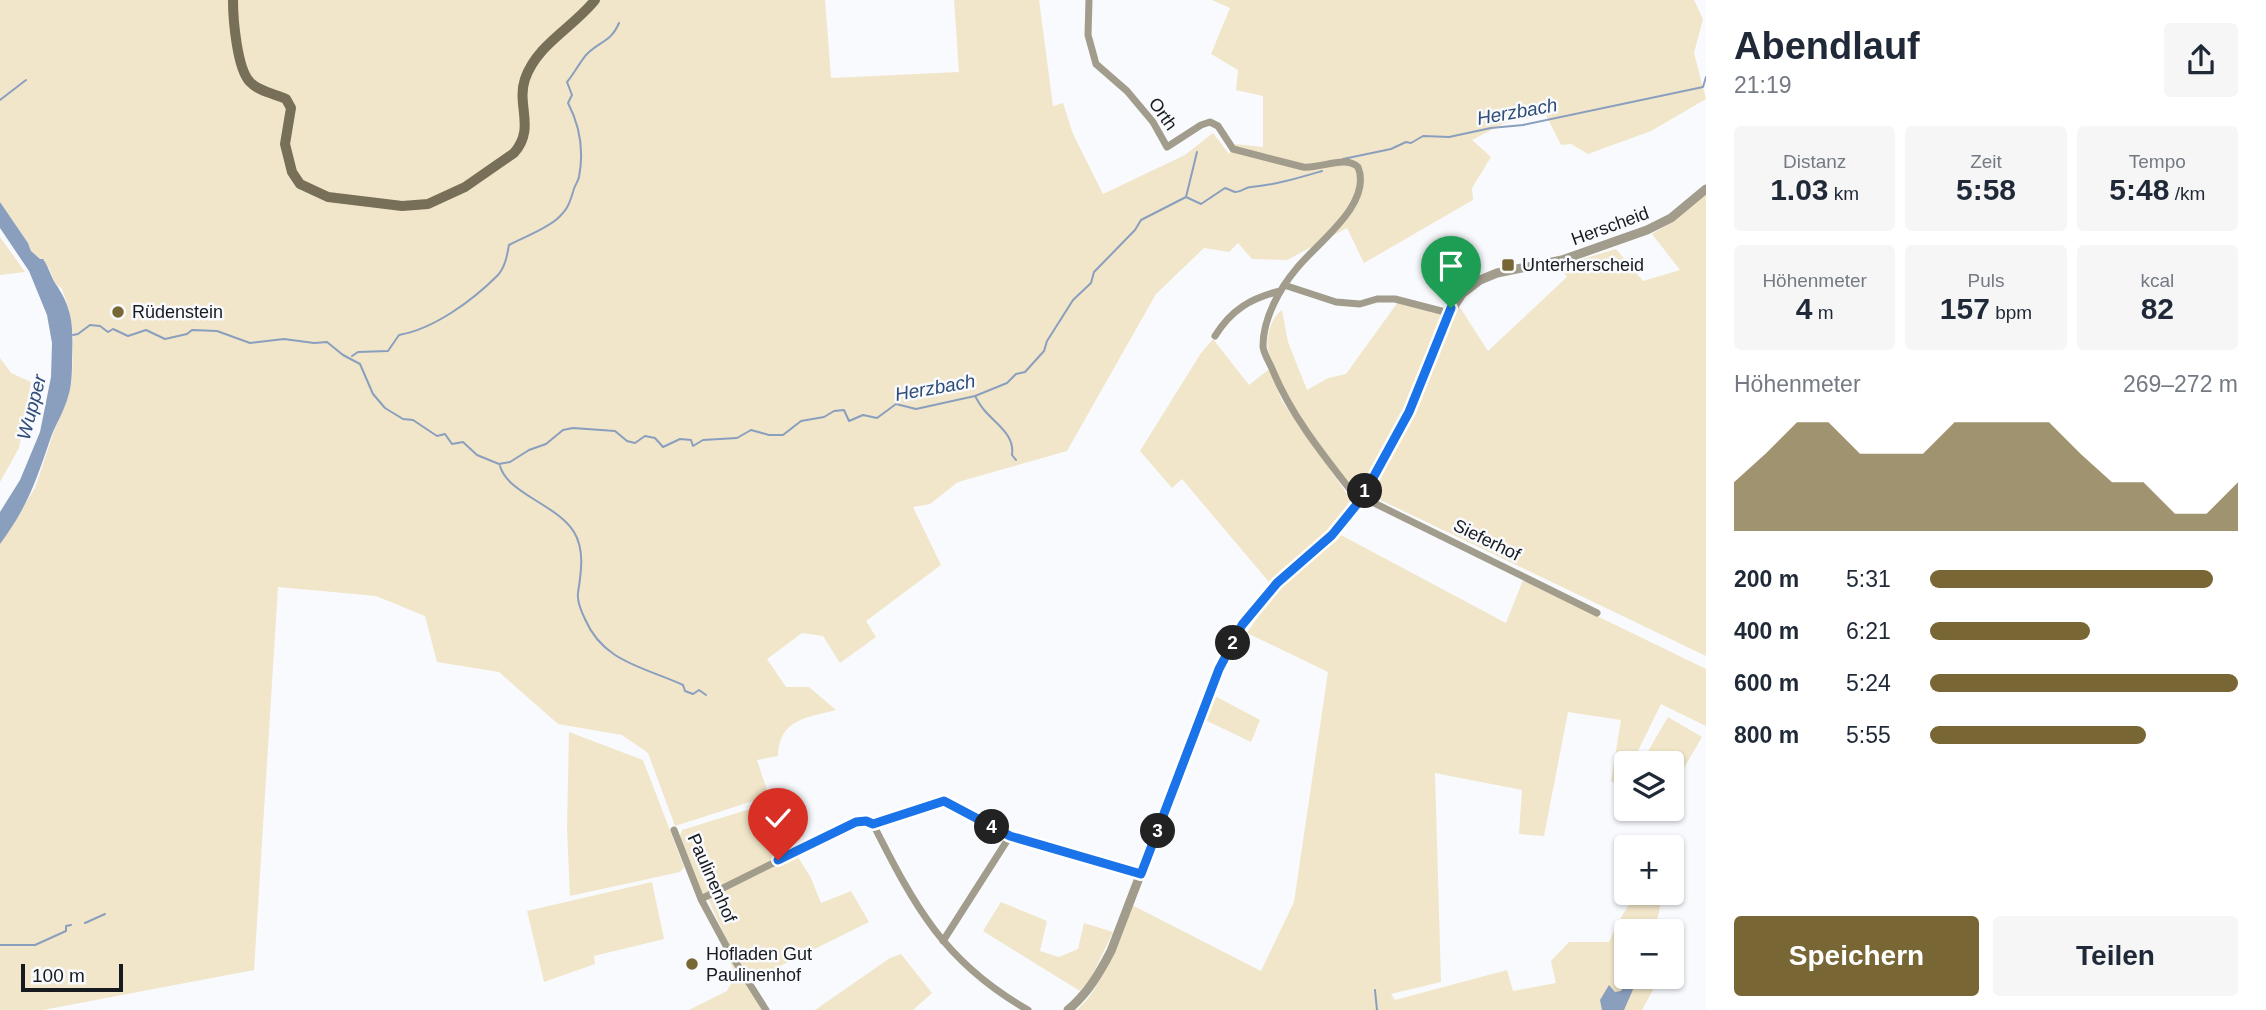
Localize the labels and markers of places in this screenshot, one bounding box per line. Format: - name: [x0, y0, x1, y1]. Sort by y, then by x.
- pin: [1421, 236, 1481, 308]
- place label: Unterherscheid: [1522, 255, 1644, 275]
- marker: Unterherscheid: [1500, 257, 1516, 273]
- place label: Rüdenstein: [132, 302, 223, 322]
- marker: Rüdenstein: [110, 304, 126, 320]
- pin: 1: [1348, 474, 1382, 508]
- pin: 2: [1216, 626, 1250, 660]
- pin: [748, 788, 808, 860]
- pin: 4: [974, 810, 1010, 844]
- pin: 3: [1140, 814, 1176, 848]
- place label: Hofladen Gut Paulinenhof: [706, 944, 812, 985]
- marker: Hofladen Gut Paulinenhof: [684, 956, 700, 972]

